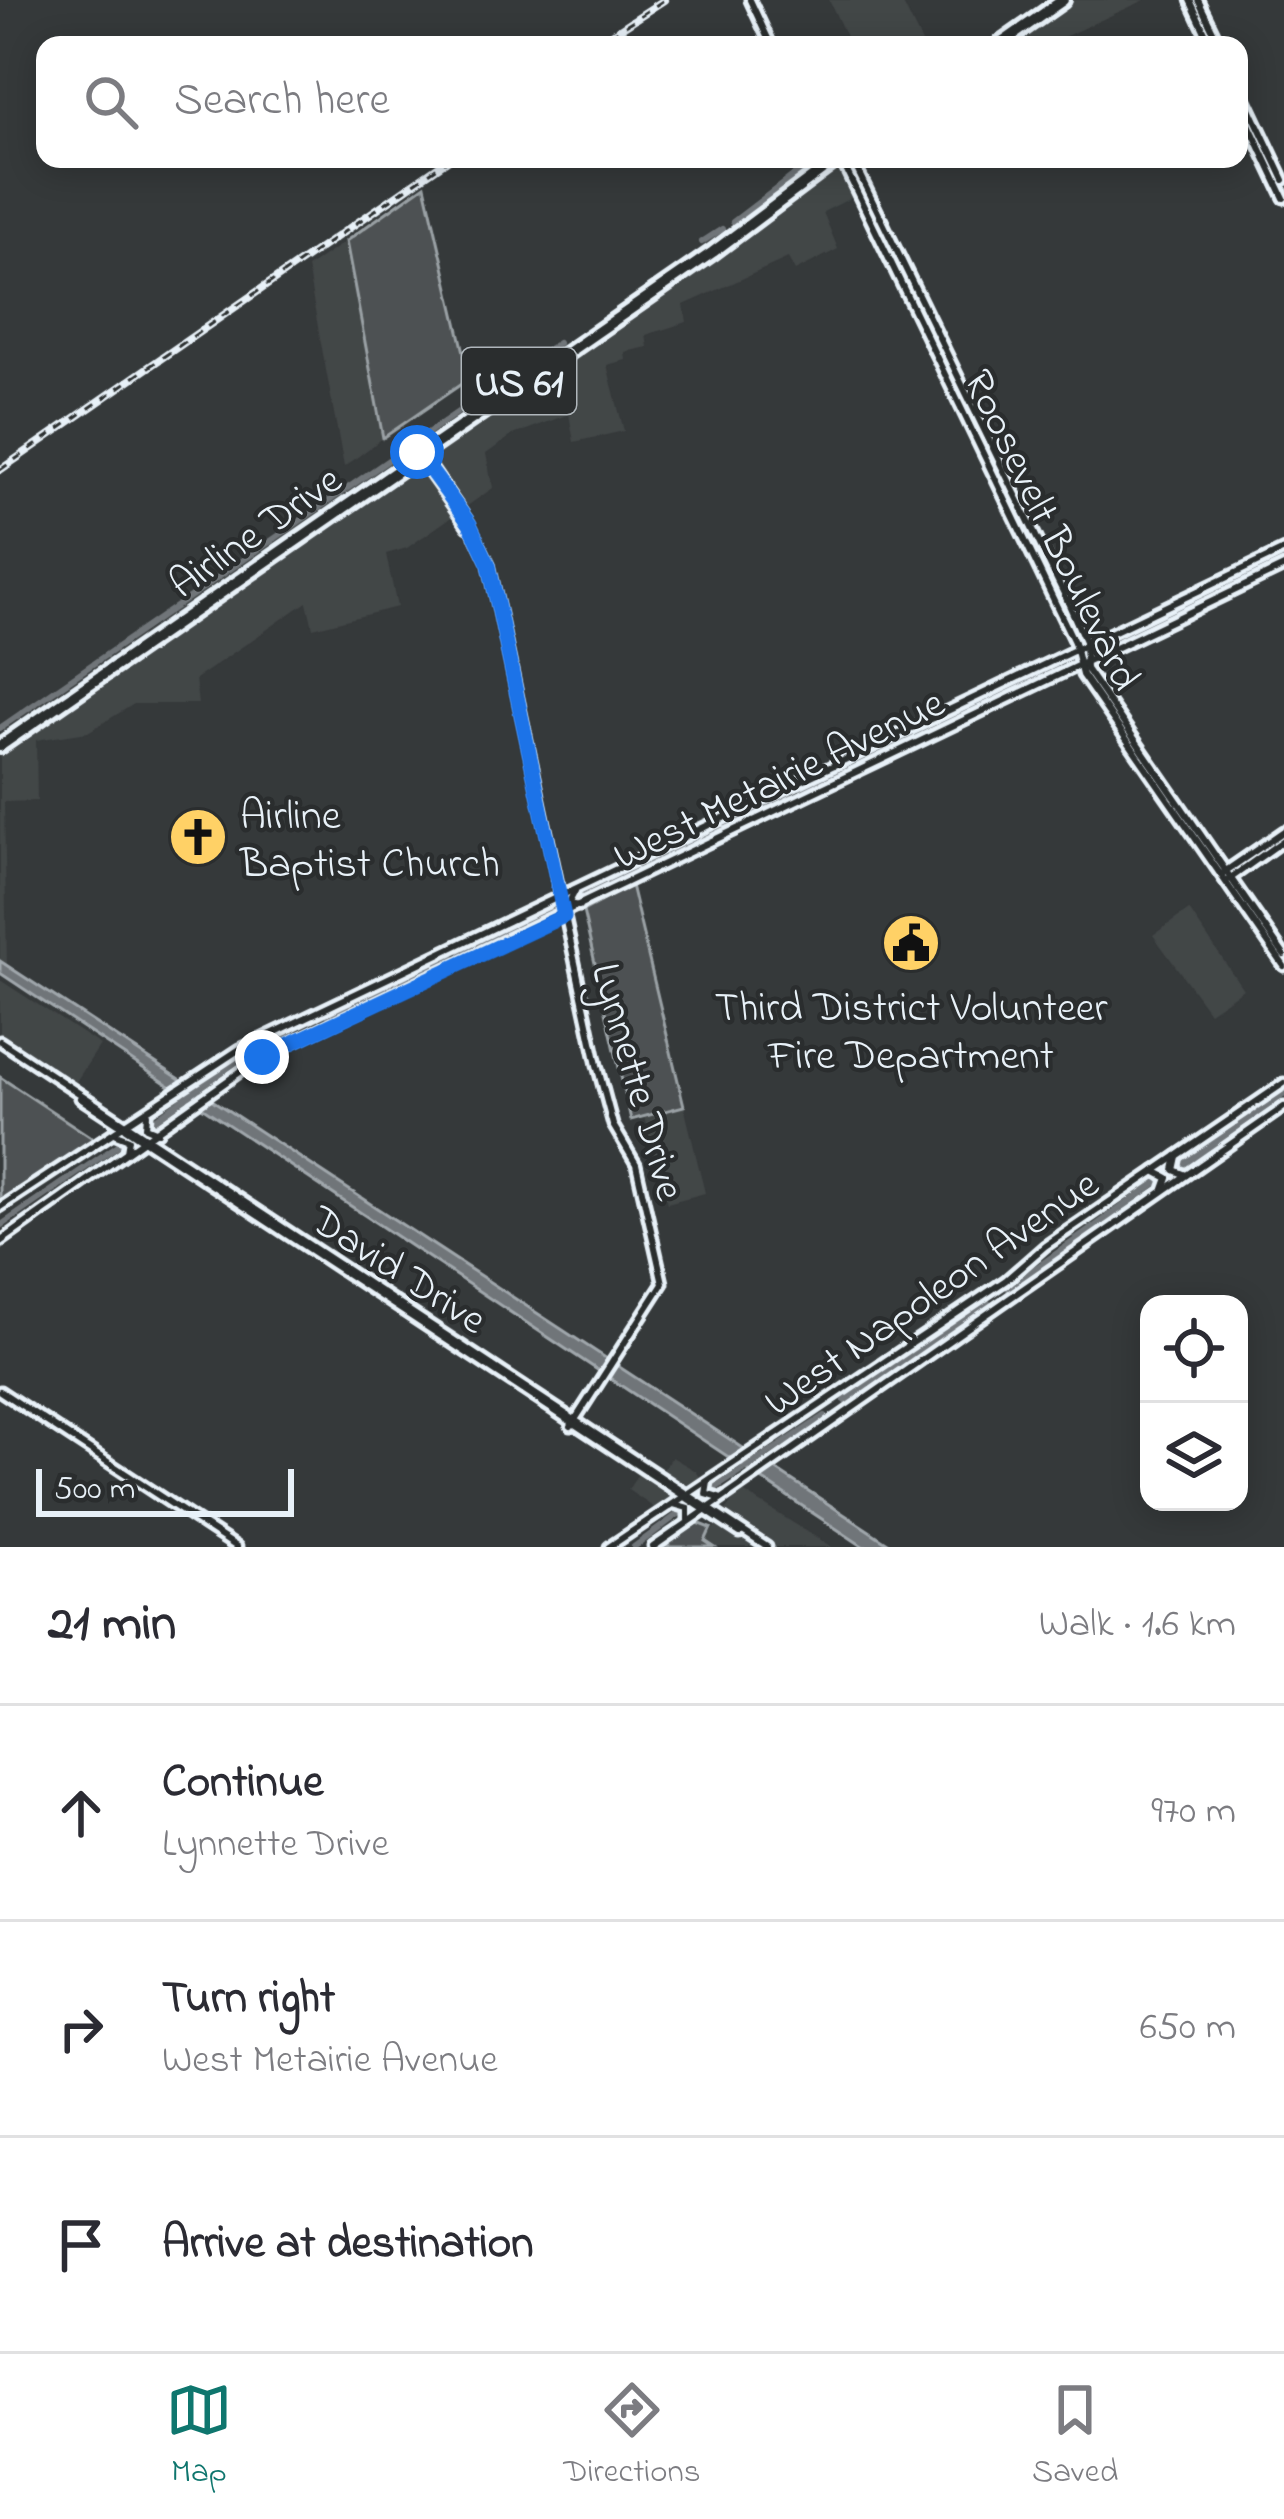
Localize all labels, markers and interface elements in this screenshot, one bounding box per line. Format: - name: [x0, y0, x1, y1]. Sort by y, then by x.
- search box: [36, 36, 1248, 168]
- icon: search: [78, 69, 144, 135]
- text: Search here: [174, 69, 390, 135]
- road number: US 61: [462, 348, 576, 414]
- street label: Roosevelt Boulevard: [946, 360, 1154, 702]
- route start: [390, 425, 444, 479]
- street label: Airline Drive: [158, 452, 356, 616]
- street label: West Metairie Avenue: [604, 674, 956, 888]
- place label: Airline Baptist Church: [239, 787, 500, 896]
- church icon: Airline Baptist Church: [167, 806, 229, 868]
- public building icon: Third District Volunteer Fire Department: [880, 912, 942, 974]
- street label: Lynnette Drive: [573, 956, 699, 1208]
- place label: Third District Volunteer Fire Department: [714, 979, 1109, 1088]
- route end: [235, 1030, 289, 1084]
- street label: West Napoleon Avenue: [753, 1156, 1113, 1433]
- street label: David Drive: [297, 1191, 498, 1352]
- map controls: [1140, 1295, 1248, 1511]
- button: locate: [1140, 1295, 1248, 1403]
- button: layers: [1140, 1403, 1248, 1511]
- scale bar: [36, 1463, 294, 1516]
- text: 500 m: [54, 1466, 135, 1514]
- text: 21 min: [48, 1588, 176, 1663]
- text: Walk · 1.6 km: [1039, 1597, 1236, 1654]
- text: Continue: [162, 1751, 323, 1817]
- icon: ahead: [48, 1780, 114, 1846]
- text: 970 m: [1151, 1784, 1236, 1841]
- text: Lynnette Drive: [162, 1817, 389, 1874]
- text: Turn right: [162, 1967, 335, 2033]
- icon: right: [48, 1996, 114, 2062]
- text: 650 m: [1140, 2000, 1236, 2057]
- text: West Metairie Avenue: [162, 2033, 498, 2090]
- icon: arrive: [48, 2212, 114, 2278]
- text: Arrive at destination: [162, 2212, 533, 2278]
- tab: Map: [166, 2377, 232, 2497]
- tab: Directions: [563, 2377, 701, 2497]
- tab: Saved: [1032, 2377, 1118, 2497]

